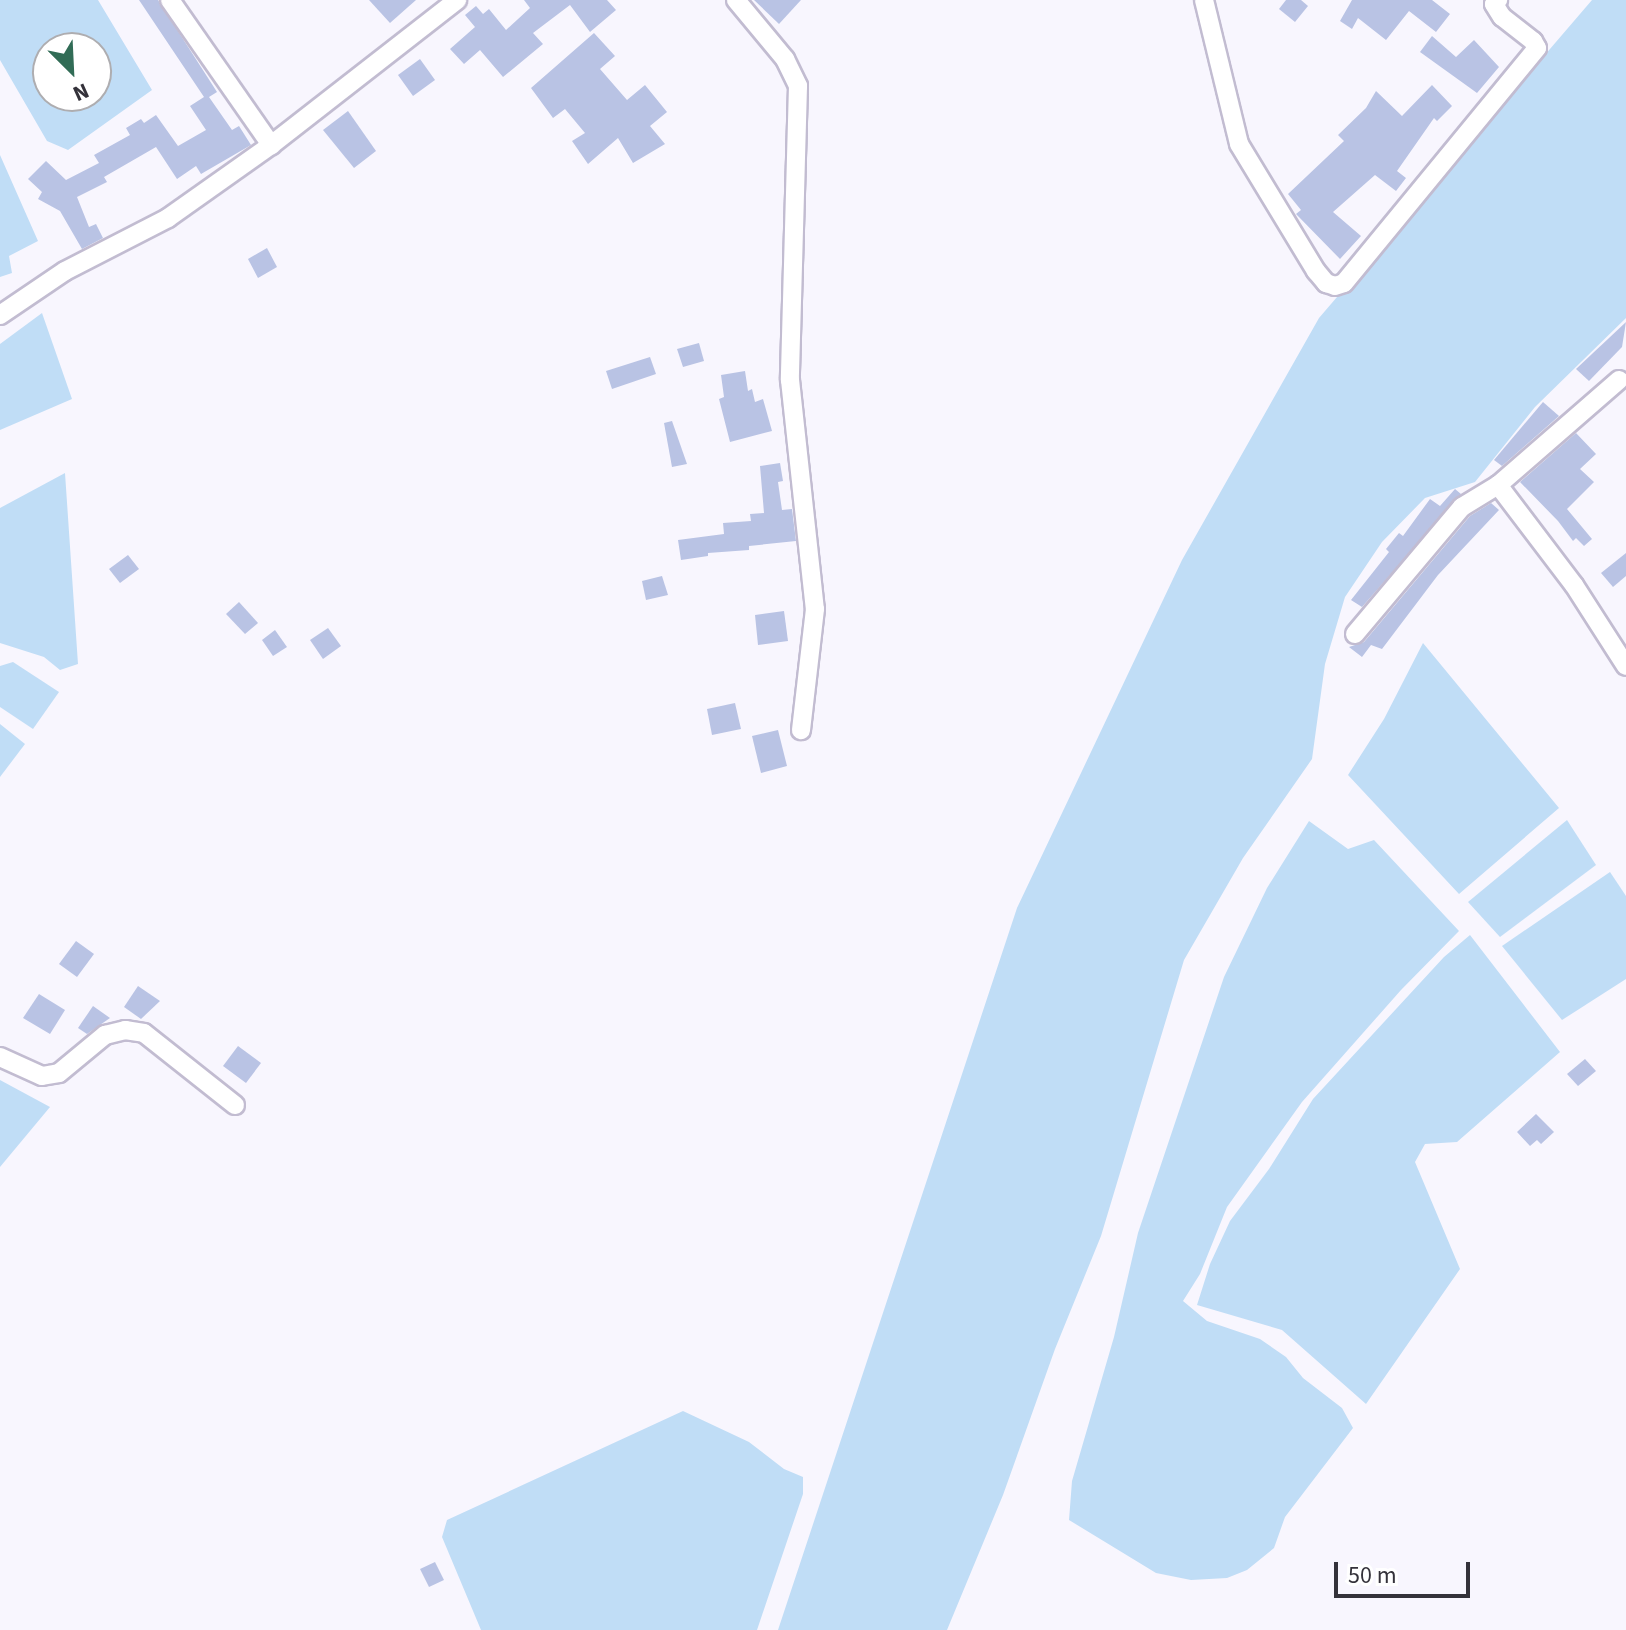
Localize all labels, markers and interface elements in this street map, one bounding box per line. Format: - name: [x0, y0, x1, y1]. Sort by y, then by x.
- north arrow: [32, 32, 112, 112]
- text: N: [68, 75, 94, 110]
- scale bar: [1338, 1546, 1474, 1596]
- text: 50 m: [1348, 1558, 1397, 1593]

